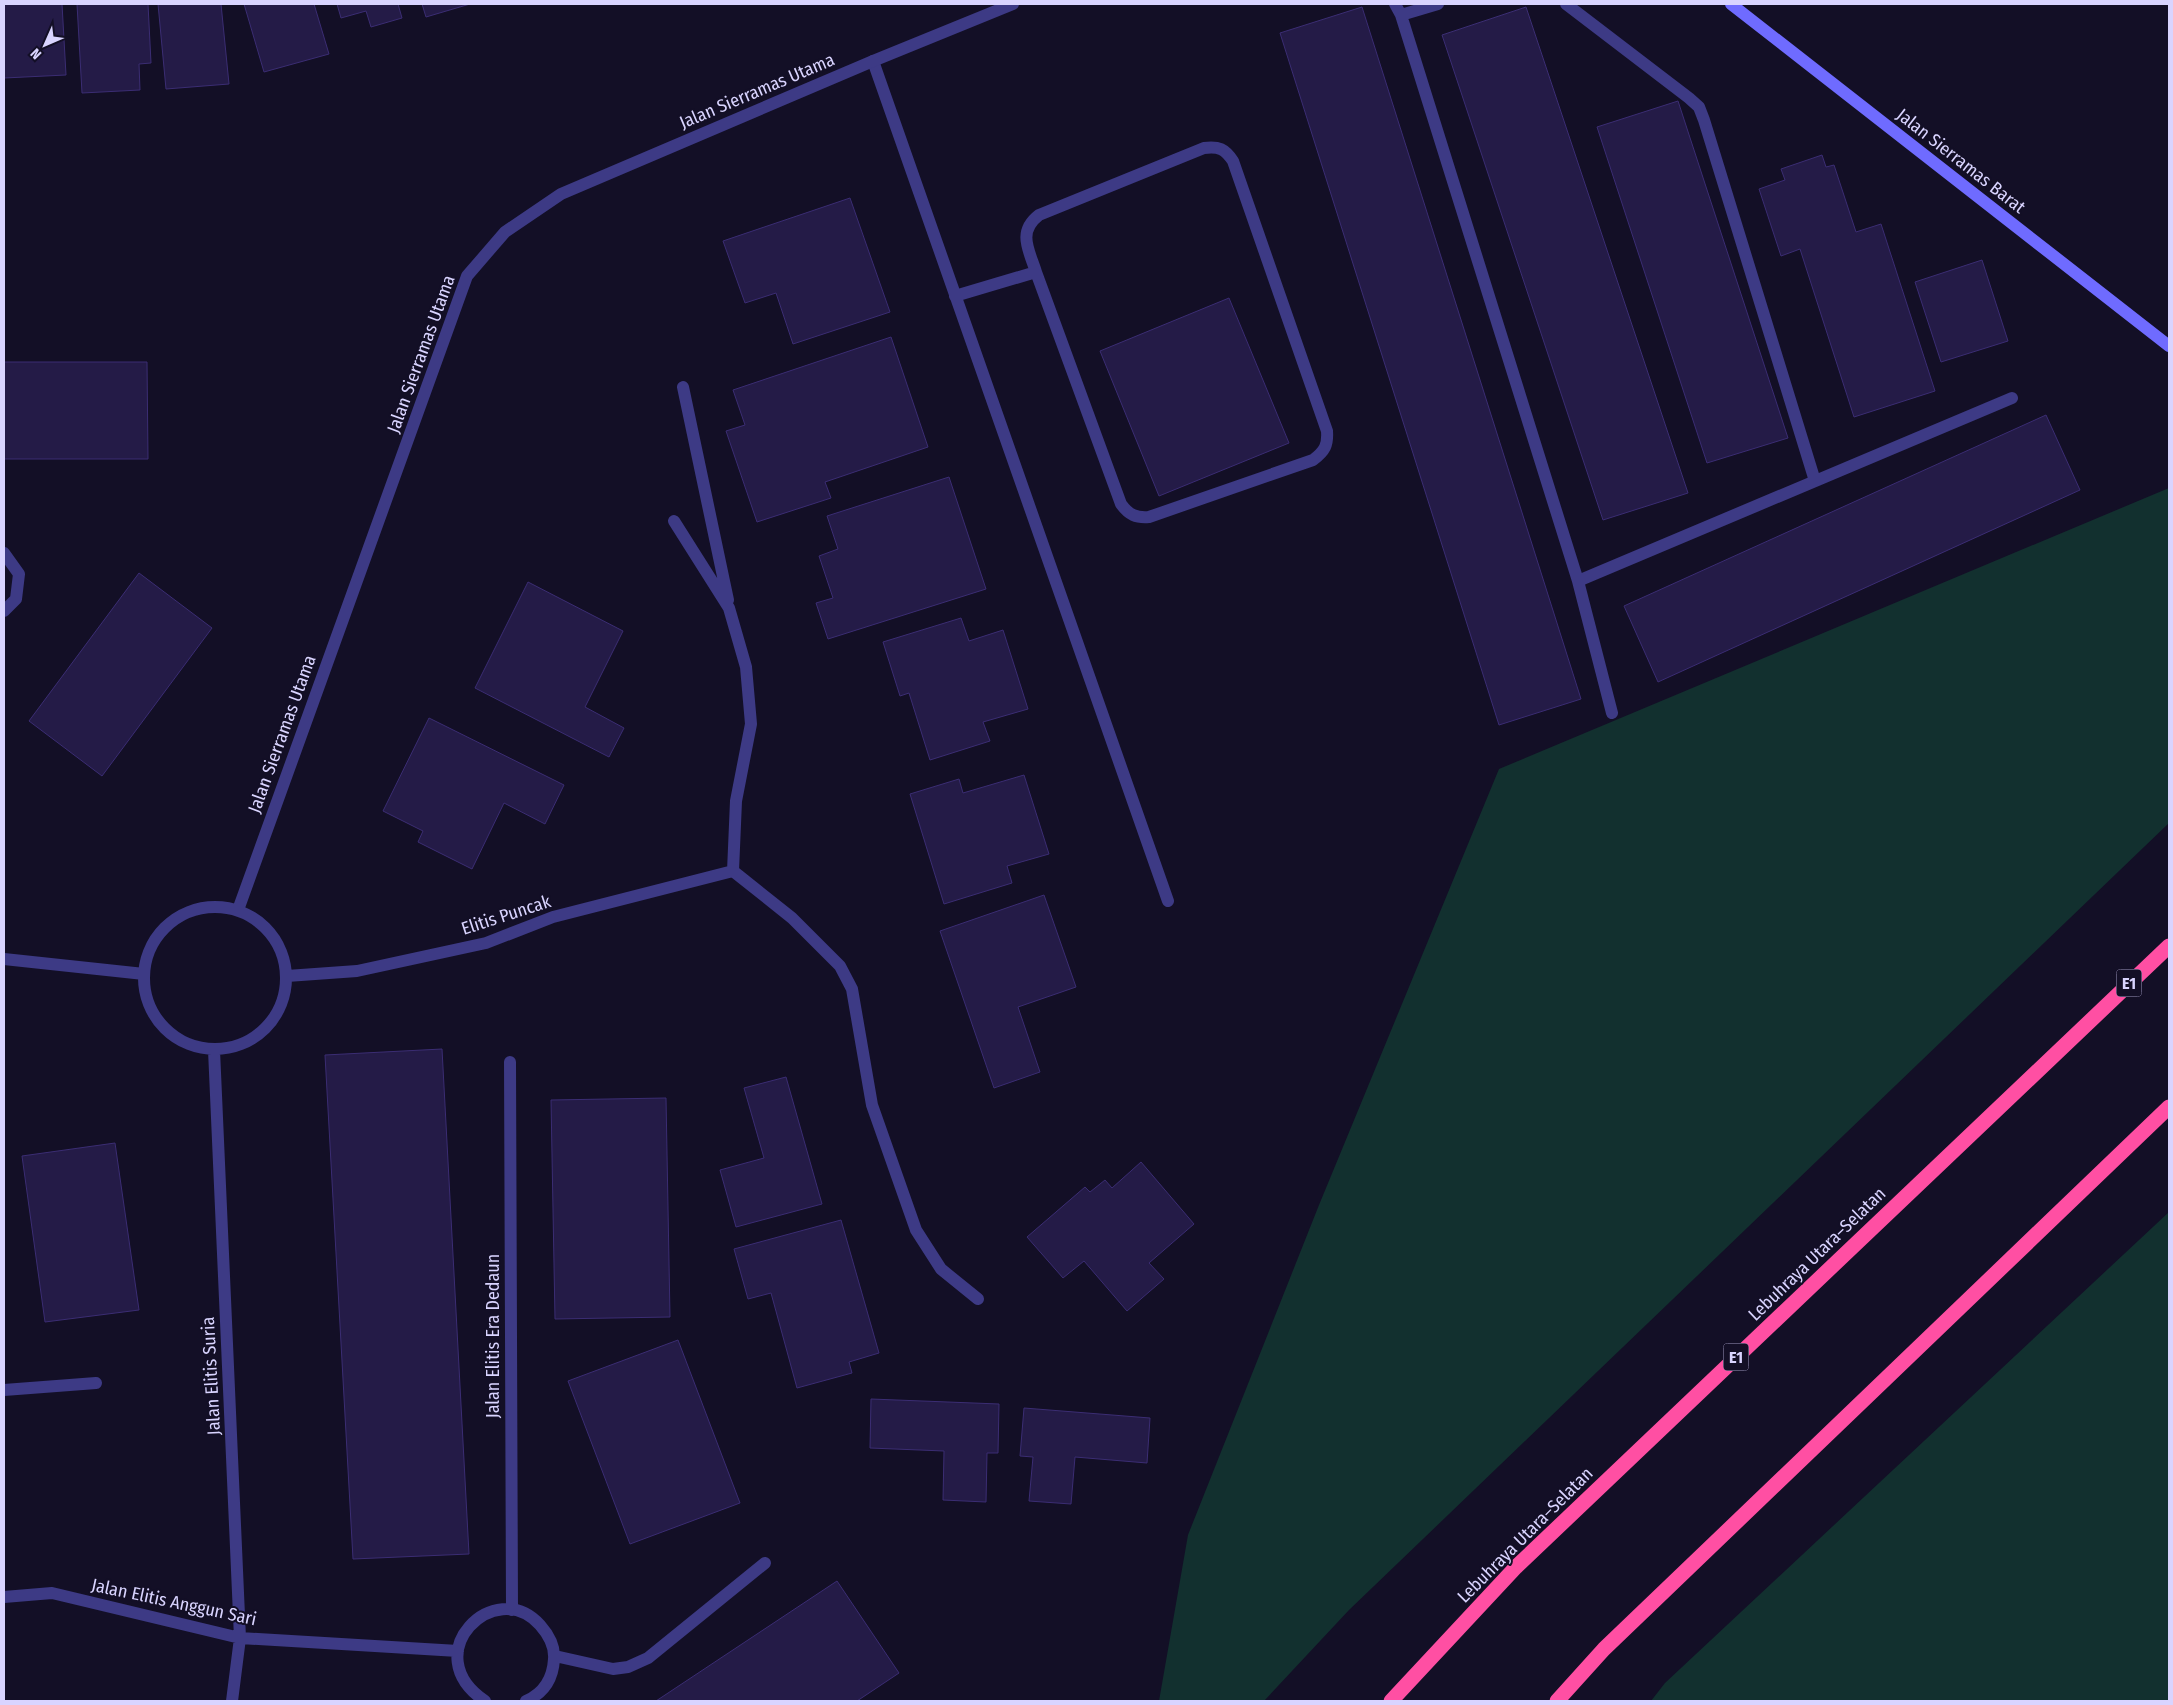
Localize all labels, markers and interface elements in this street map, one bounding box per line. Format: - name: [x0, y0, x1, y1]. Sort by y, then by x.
- north arrow: [20, 20, 70, 70]
- text: N: [27, 45, 45, 63]
- street label: Jalan Sierramas Utama: [676, 48, 838, 134]
- street label: Jalan Sierramas Barat: [1892, 104, 2030, 218]
- street label: Jalan Sierramas Utama: [382, 272, 460, 436]
- street label: Jalan Sierramas Utama: [243, 652, 321, 816]
- street label: Elitis Puncak: [459, 890, 554, 940]
- road number: E1: [2116, 970, 2142, 996]
- street label: Lebuhraya Utara–Selatan: [1744, 1183, 1890, 1325]
- street label: Jalan Elitis Era Dedaun: [482, 1254, 504, 1418]
- street label: Jalan Elitis Suria: [197, 1316, 225, 1436]
- road number: E1: [1724, 1344, 1748, 1370]
- street label: Lebuhraya Utara–Selatan: [1453, 1463, 1597, 1607]
- street label: Jalan Elitis Anggun Sari: [90, 1574, 258, 1630]

